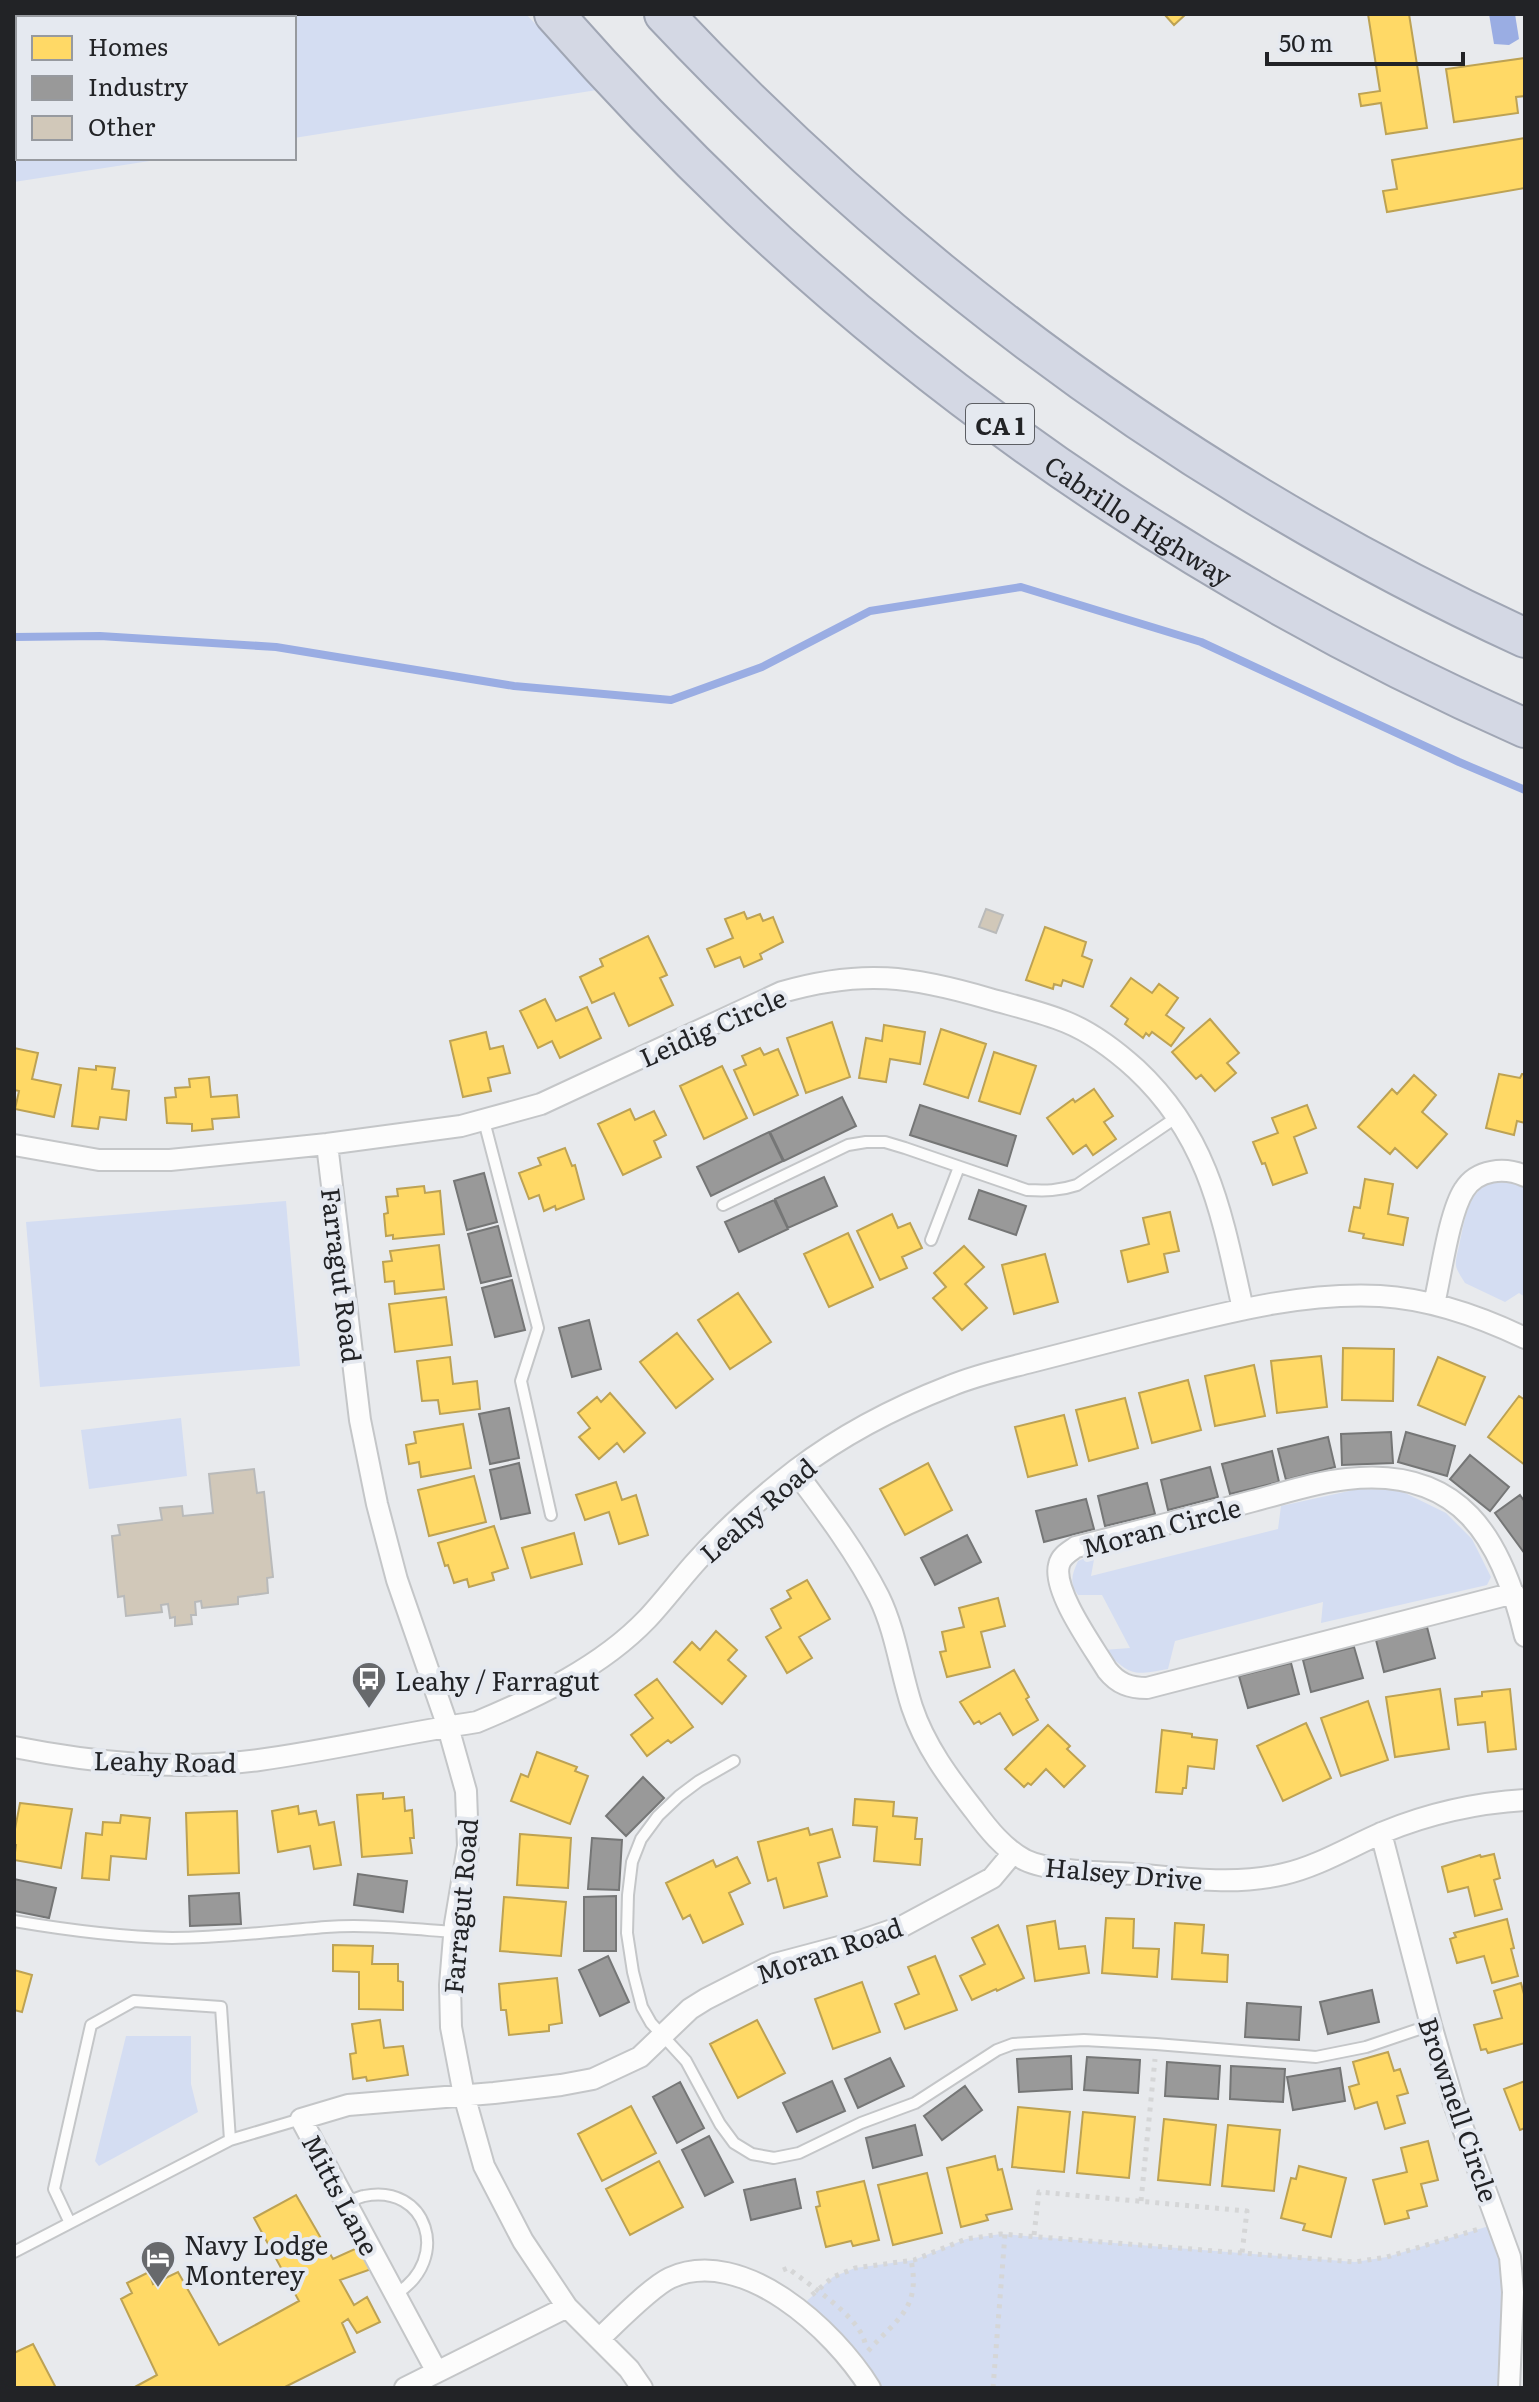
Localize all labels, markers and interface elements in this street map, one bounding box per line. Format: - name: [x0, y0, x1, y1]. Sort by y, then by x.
- legend: [16, 16, 296, 160]
- scale bar: [1267, 16, 1463, 66]
- text: 50 m: [1279, 24, 1333, 59]
- text: Homes: [88, 28, 168, 63]
- text: Industry: [88, 68, 188, 103]
- text: Other: [88, 108, 156, 143]
- road number: CA 1: [966, 404, 1034, 444]
- street label: Cabrillo Highway: [1038, 444, 1241, 594]
- street label: Leidig Circle: [633, 976, 791, 1076]
- street label: Farragut Road: [313, 1185, 373, 1365]
- street label: Leahy Road: [690, 1447, 824, 1571]
- street label: Moran Circle: [1077, 1486, 1245, 1566]
- bus stop icon: Leahy / Farragut: [350, 1660, 388, 1710]
- place label: Leahy / Farragut: [395, 1660, 600, 1699]
- street label: Leahy Road: [93, 1739, 237, 1781]
- street label: Farragut Road: [432, 1816, 486, 1996]
- street label: Halsey Drive: [1044, 1846, 1204, 1898]
- street label: Moran Road: [751, 1906, 907, 1992]
- street label: Brownell Circle: [1410, 2011, 1510, 2207]
- street label: Mitts Lane: [294, 2127, 390, 2261]
- place label: Navy Lodge Monterey: [184, 2224, 328, 2293]
- hotel icon: Navy Lodge Monterey: [139, 2239, 177, 2289]

